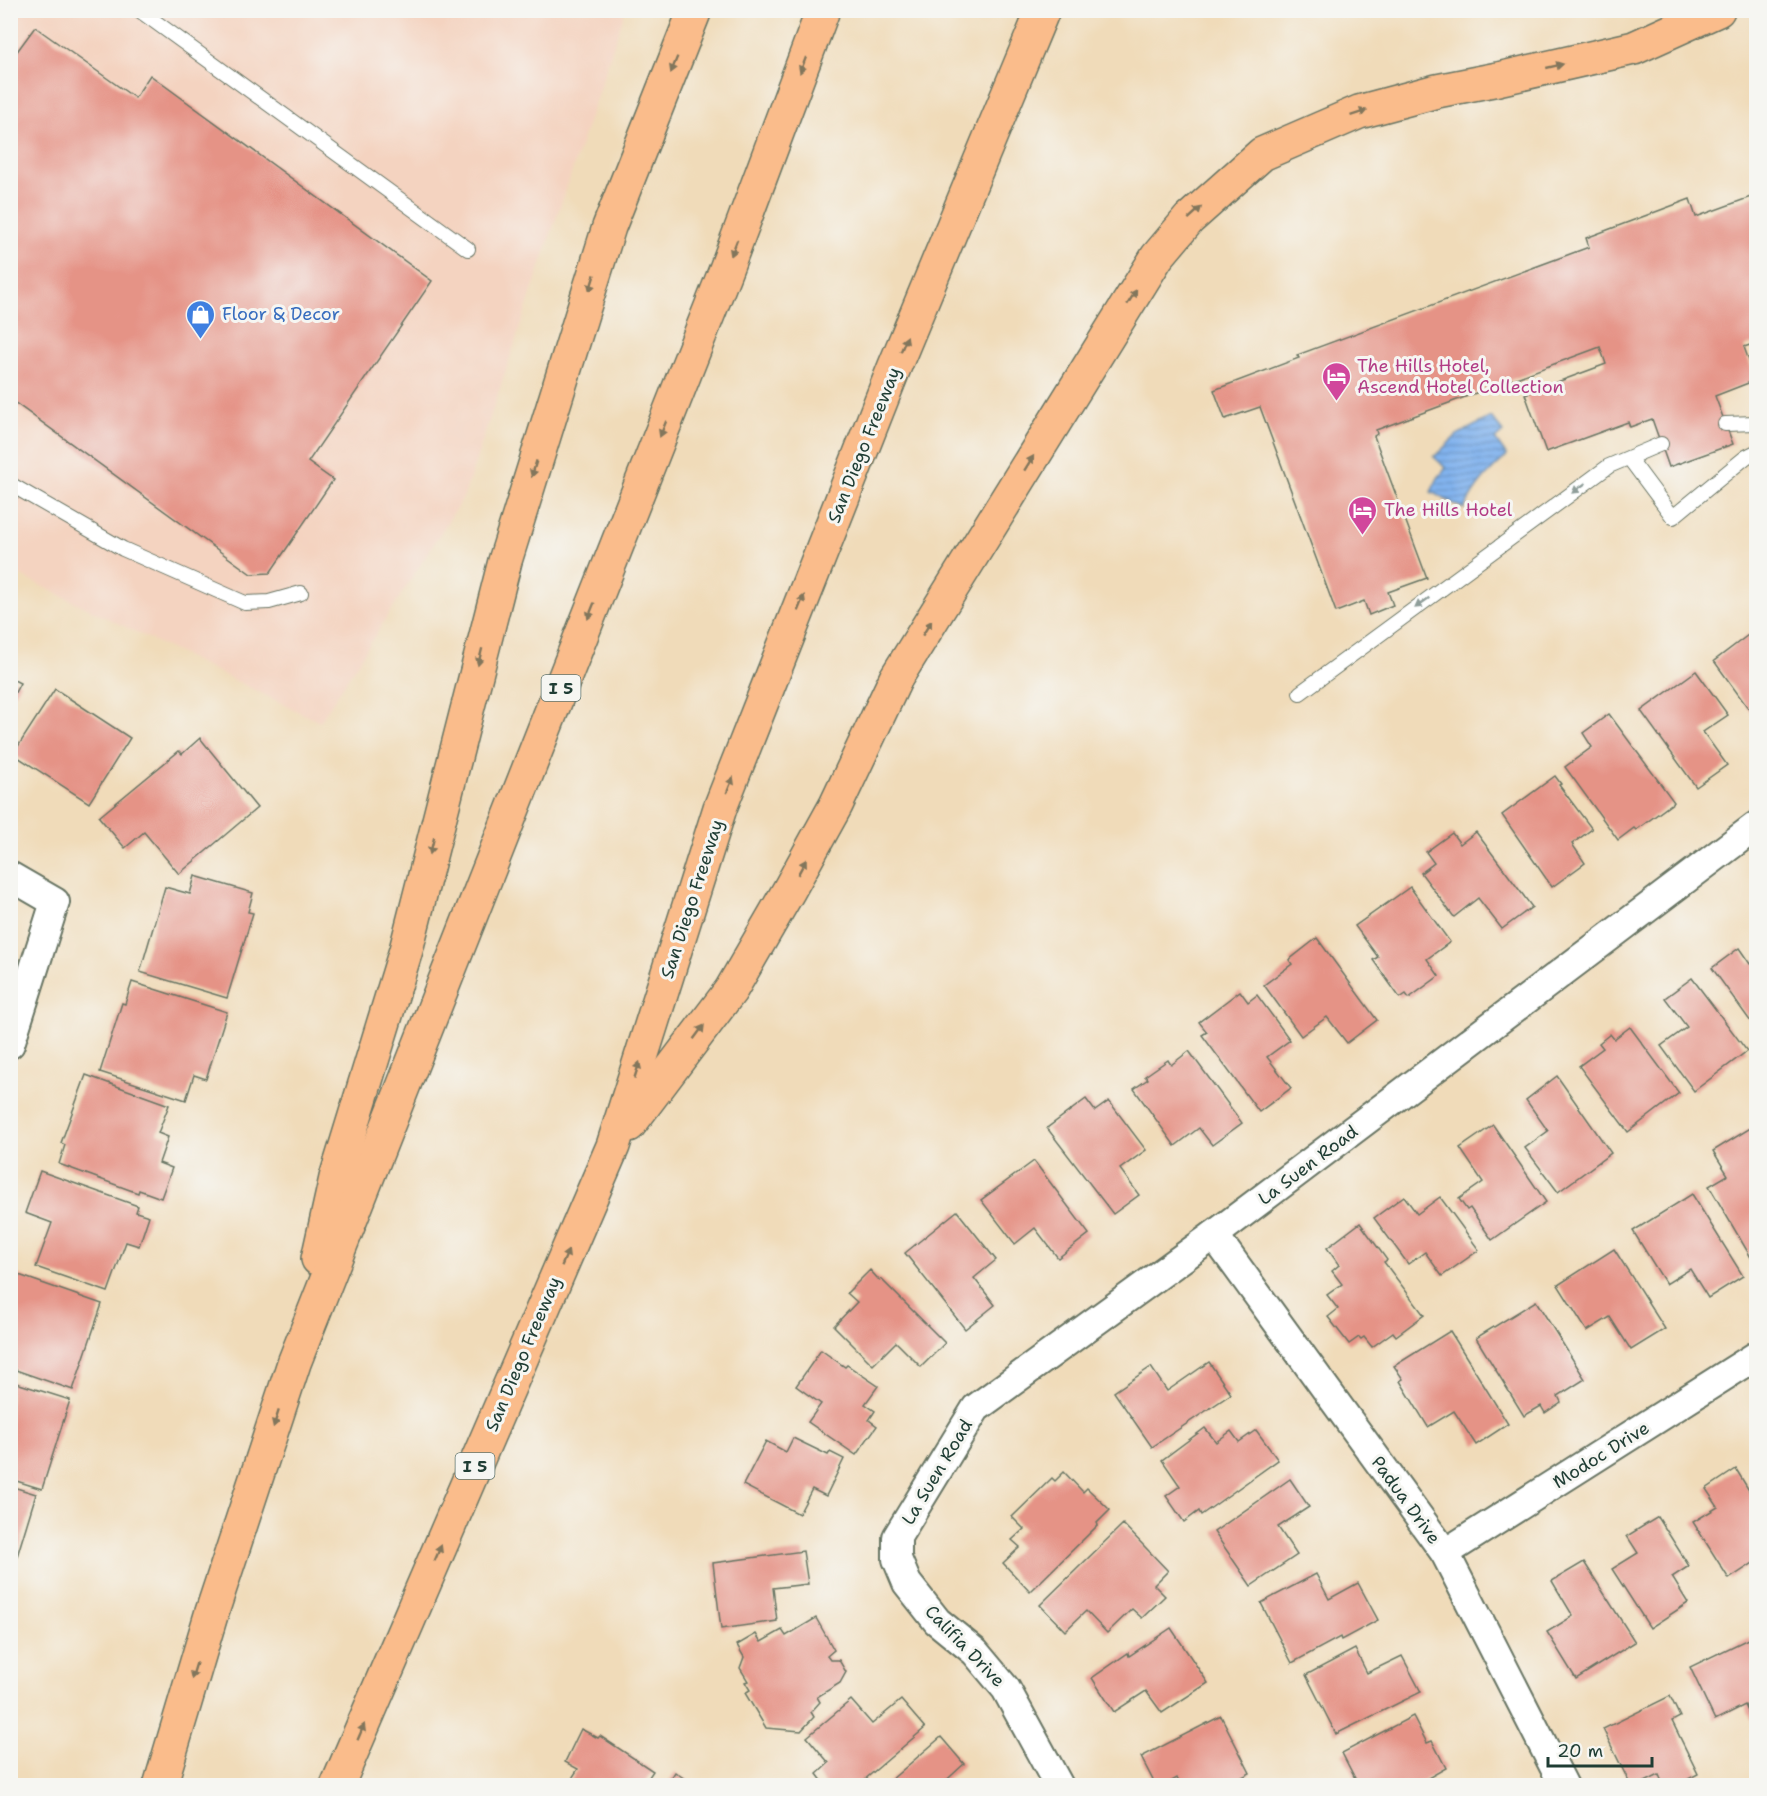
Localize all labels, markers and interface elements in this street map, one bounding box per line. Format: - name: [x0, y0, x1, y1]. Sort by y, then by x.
- one-way arrow: [669, 56, 678, 74]
- one-way arrow: [797, 56, 807, 74]
- one-way arrow: [1546, 61, 1565, 70]
- one-way arrow: [1350, 107, 1368, 117]
- one-way arrow: [1188, 206, 1203, 220]
- one-way arrow: [729, 239, 738, 257]
- one-way arrow: [587, 274, 596, 292]
- one-way arrow: [1127, 289, 1138, 305]
- shop icon: Floor & Decor: [185, 298, 217, 340]
- place label: Floor & Decor: [222, 302, 340, 326]
- one-way arrow: [900, 335, 909, 353]
- place label: The Hills Hotel, Ascend Hotel Collection: [1357, 354, 1564, 399]
- hotel icon: The Hills Hotel, Ascend Hotel Collection: [1320, 360, 1352, 402]
- street label: San Diego Freeway: [822, 364, 906, 526]
- one-way arrow: [658, 421, 668, 439]
- one-way arrow: [1024, 455, 1035, 471]
- one-way arrow: [528, 460, 538, 478]
- one-way arrow: [1572, 481, 1587, 493]
- hotel icon: The Hills Hotel: [1347, 494, 1379, 536]
- place label: The Hills Hotel: [1384, 498, 1513, 522]
- one-way arrow: [796, 594, 806, 612]
- one-way arrow: [1415, 597, 1431, 609]
- one-way arrow: [586, 602, 596, 620]
- one-way arrow: [921, 620, 932, 636]
- one-way arrow: [475, 647, 485, 666]
- road number: I 5: [542, 675, 580, 701]
- one-way arrow: [725, 776, 735, 794]
- street label: San Diego Freeway: [655, 816, 729, 982]
- one-way arrow: [427, 836, 437, 855]
- one-way arrow: [797, 858, 807, 875]
- one-way arrow: [693, 1025, 705, 1041]
- one-way arrow: [633, 1061, 642, 1079]
- street label: La Suen Road: [1253, 1120, 1363, 1210]
- one-way arrow: [561, 1249, 570, 1267]
- street label: San Diego Freeway: [480, 1273, 566, 1435]
- one-way arrow: [271, 1410, 280, 1428]
- street label: La Suen Road: [896, 1415, 978, 1529]
- street label: Modoc Drive: [1548, 1416, 1654, 1494]
- street label: Padua Drive: [1366, 1451, 1446, 1549]
- road number: I 5: [456, 1453, 494, 1479]
- one-way arrow: [433, 1543, 443, 1561]
- street label: Califia Drive: [920, 1600, 1010, 1692]
- one-way arrow: [189, 1662, 198, 1680]
- one-way arrow: [356, 1723, 365, 1740]
- scale bar: [1548, 1730, 1652, 1768]
- text: 20 m: [1557, 1739, 1603, 1763]

